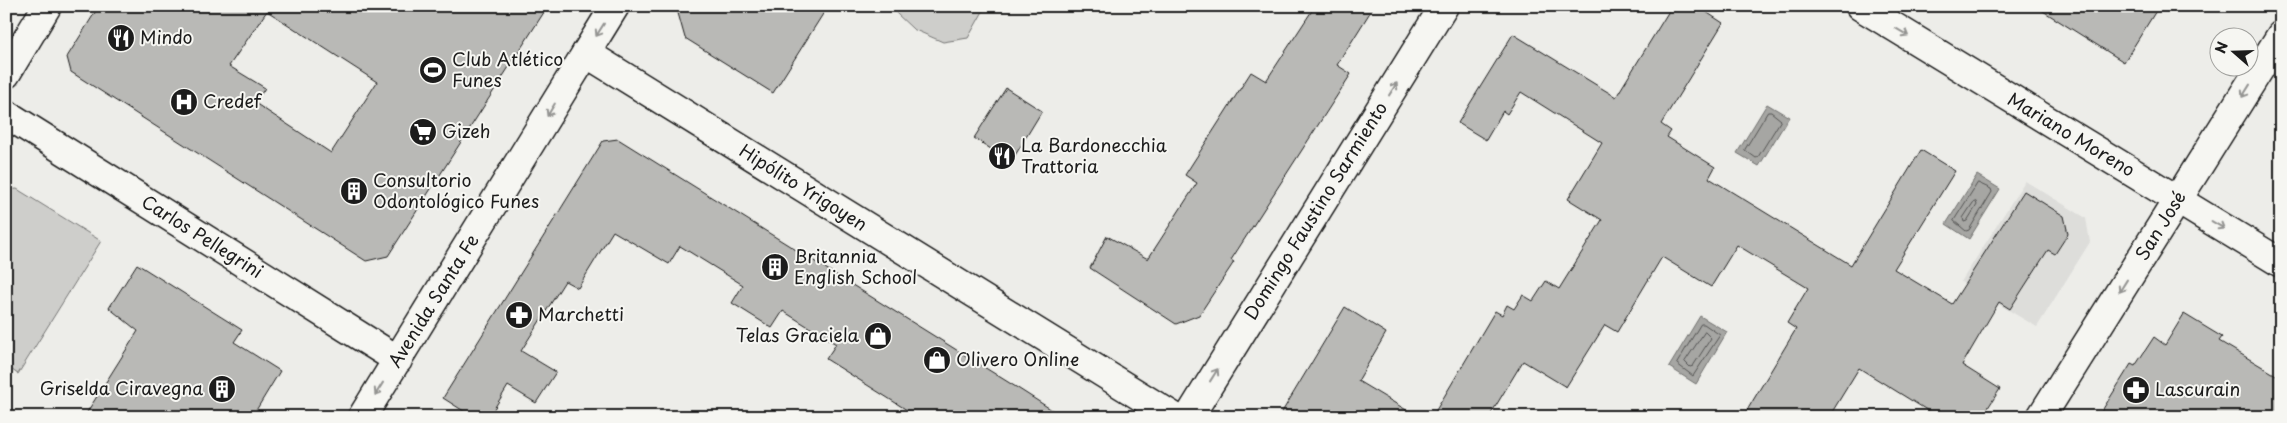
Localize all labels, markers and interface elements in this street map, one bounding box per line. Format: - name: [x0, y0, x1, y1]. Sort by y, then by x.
- one-way arrow: [595, 22, 605, 36]
- restaurant icon: Mindo: [106, 23, 136, 53]
- place label: Mindo: [140, 23, 193, 50]
- one-way arrow: [1895, 27, 1909, 37]
- north arrow: [2210, 28, 2260, 78]
- text: N: [2210, 39, 2233, 56]
- place label: Club Atlético Funes: [452, 45, 563, 93]
- sports icon: Club Atlético Funes: [418, 55, 448, 85]
- one-way arrow: [1388, 82, 1398, 96]
- one-way arrow: [2240, 83, 2250, 97]
- street label: Mariano Moreno: [2003, 85, 2141, 183]
- hospital icon: Credef: [169, 87, 199, 117]
- place label: Credef: [203, 87, 263, 114]
- street label: Domingo Faustino Sarmiento: [1236, 96, 1393, 324]
- one-way arrow: [546, 102, 556, 116]
- supermarket icon: Gizeh: [408, 117, 438, 147]
- place label: Gizeh: [442, 117, 491, 144]
- place label: La Bardonecchia Trattoria: [1021, 131, 1167, 179]
- street label: Hipólito Yrigoyen: [735, 137, 873, 237]
- restaurant icon: La Bardonecchia Trattoria: [987, 141, 1017, 171]
- place label: Consultorio Odontológico Funes: [373, 166, 539, 214]
- building icon: Consultorio Odontológico Funes: [339, 176, 369, 206]
- street label: San José: [2128, 185, 2192, 265]
- street label: Carlos Pellegrini: [137, 187, 269, 284]
- one-way arrow: [2211, 220, 2225, 230]
- street label: Avenida Santa Fe: [381, 228, 485, 372]
- place label: Britannia English School: [794, 242, 917, 290]
- building icon: Britannia English School: [760, 252, 790, 282]
- one-way arrow: [2118, 278, 2128, 292]
- pharmacy icon: Marchetti: [504, 300, 534, 330]
- place label: Marchetti: [538, 300, 624, 327]
- place label: Telas Graciela: [736, 321, 859, 348]
- shop icon: Telas Graciela: [863, 321, 893, 351]
- shop icon: Olivero Online: [922, 345, 952, 375]
- place label: Olivero Online: [956, 345, 1079, 372]
- one-way arrow: [1210, 369, 1220, 383]
- place label: Griselda Ciravegna: [40, 374, 203, 401]
- building icon: Griselda Ciravegna: [207, 374, 237, 404]
- pharmacy icon: Lascurain: [2121, 375, 2151, 405]
- place label: Lascurain: [2155, 375, 2240, 402]
- one-way arrow: [374, 382, 384, 396]

